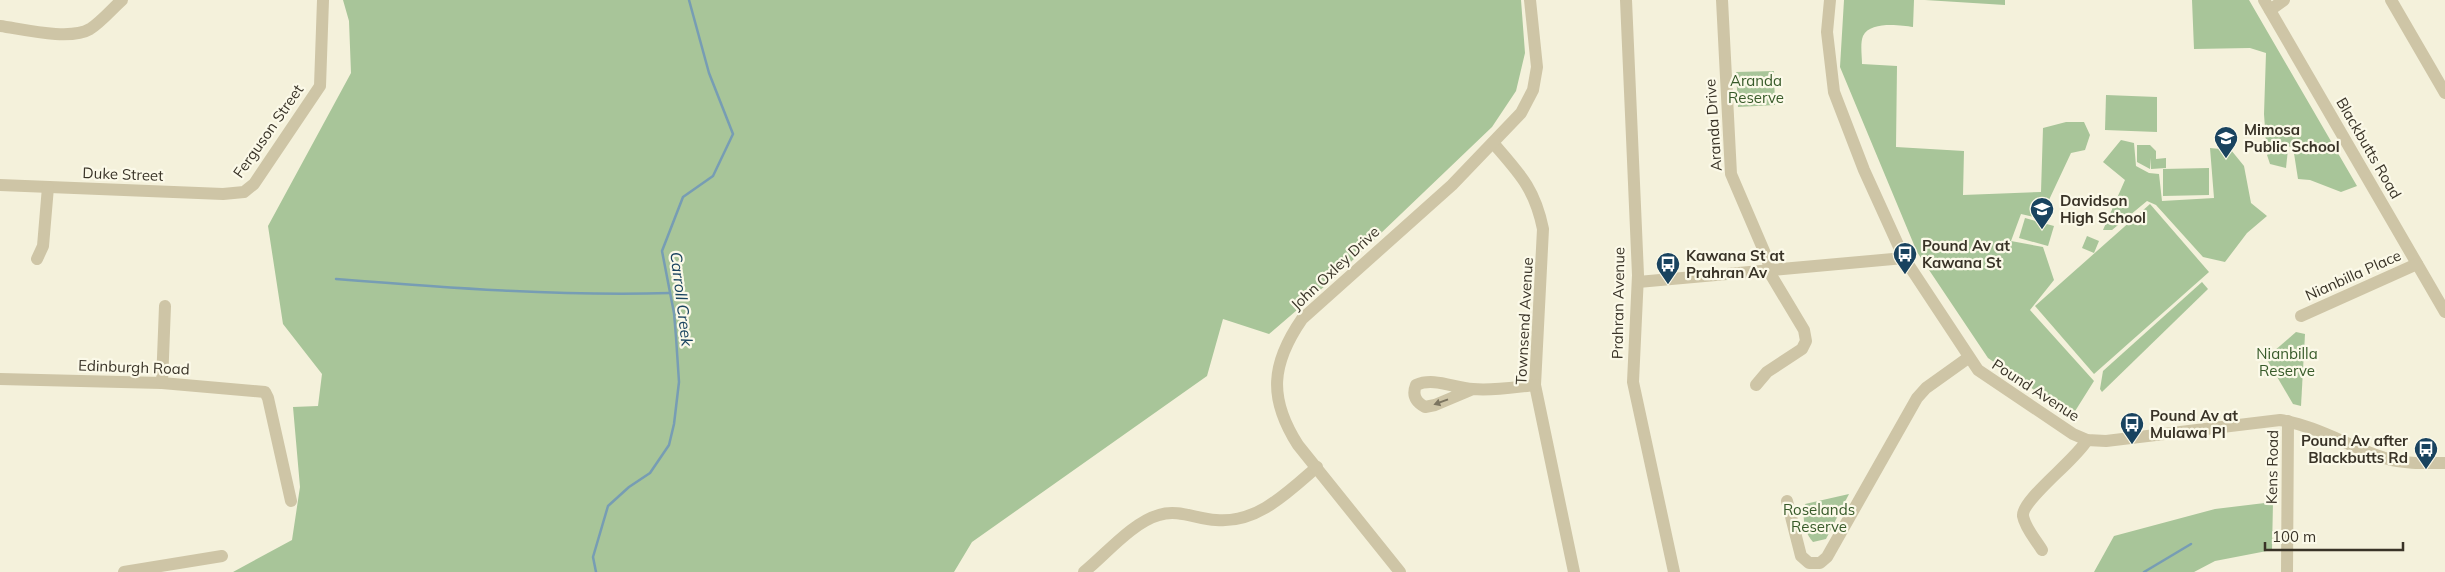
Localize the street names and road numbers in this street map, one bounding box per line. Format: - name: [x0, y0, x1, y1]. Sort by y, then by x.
- street label: Aranda Drive: [1700, 78, 1726, 172]
- street label: Ferguson Street: [229, 81, 307, 181]
- street label: Blackbutts Road: [2332, 94, 2406, 202]
- street label: Duke Street: [82, 163, 164, 185]
- street label: John Oxley Drive: [1287, 222, 1383, 314]
- street label: Nianbilla Place: [2302, 245, 2404, 305]
- street label: Prahran Avenue: [1608, 247, 1628, 359]
- street label: Townsend Avenue: [1511, 257, 1537, 385]
- street label: Pound Avenue: [1989, 355, 2083, 425]
- street label: Edinburgh Road: [78, 356, 190, 378]
- street label: Kens Road: [2262, 430, 2282, 504]

